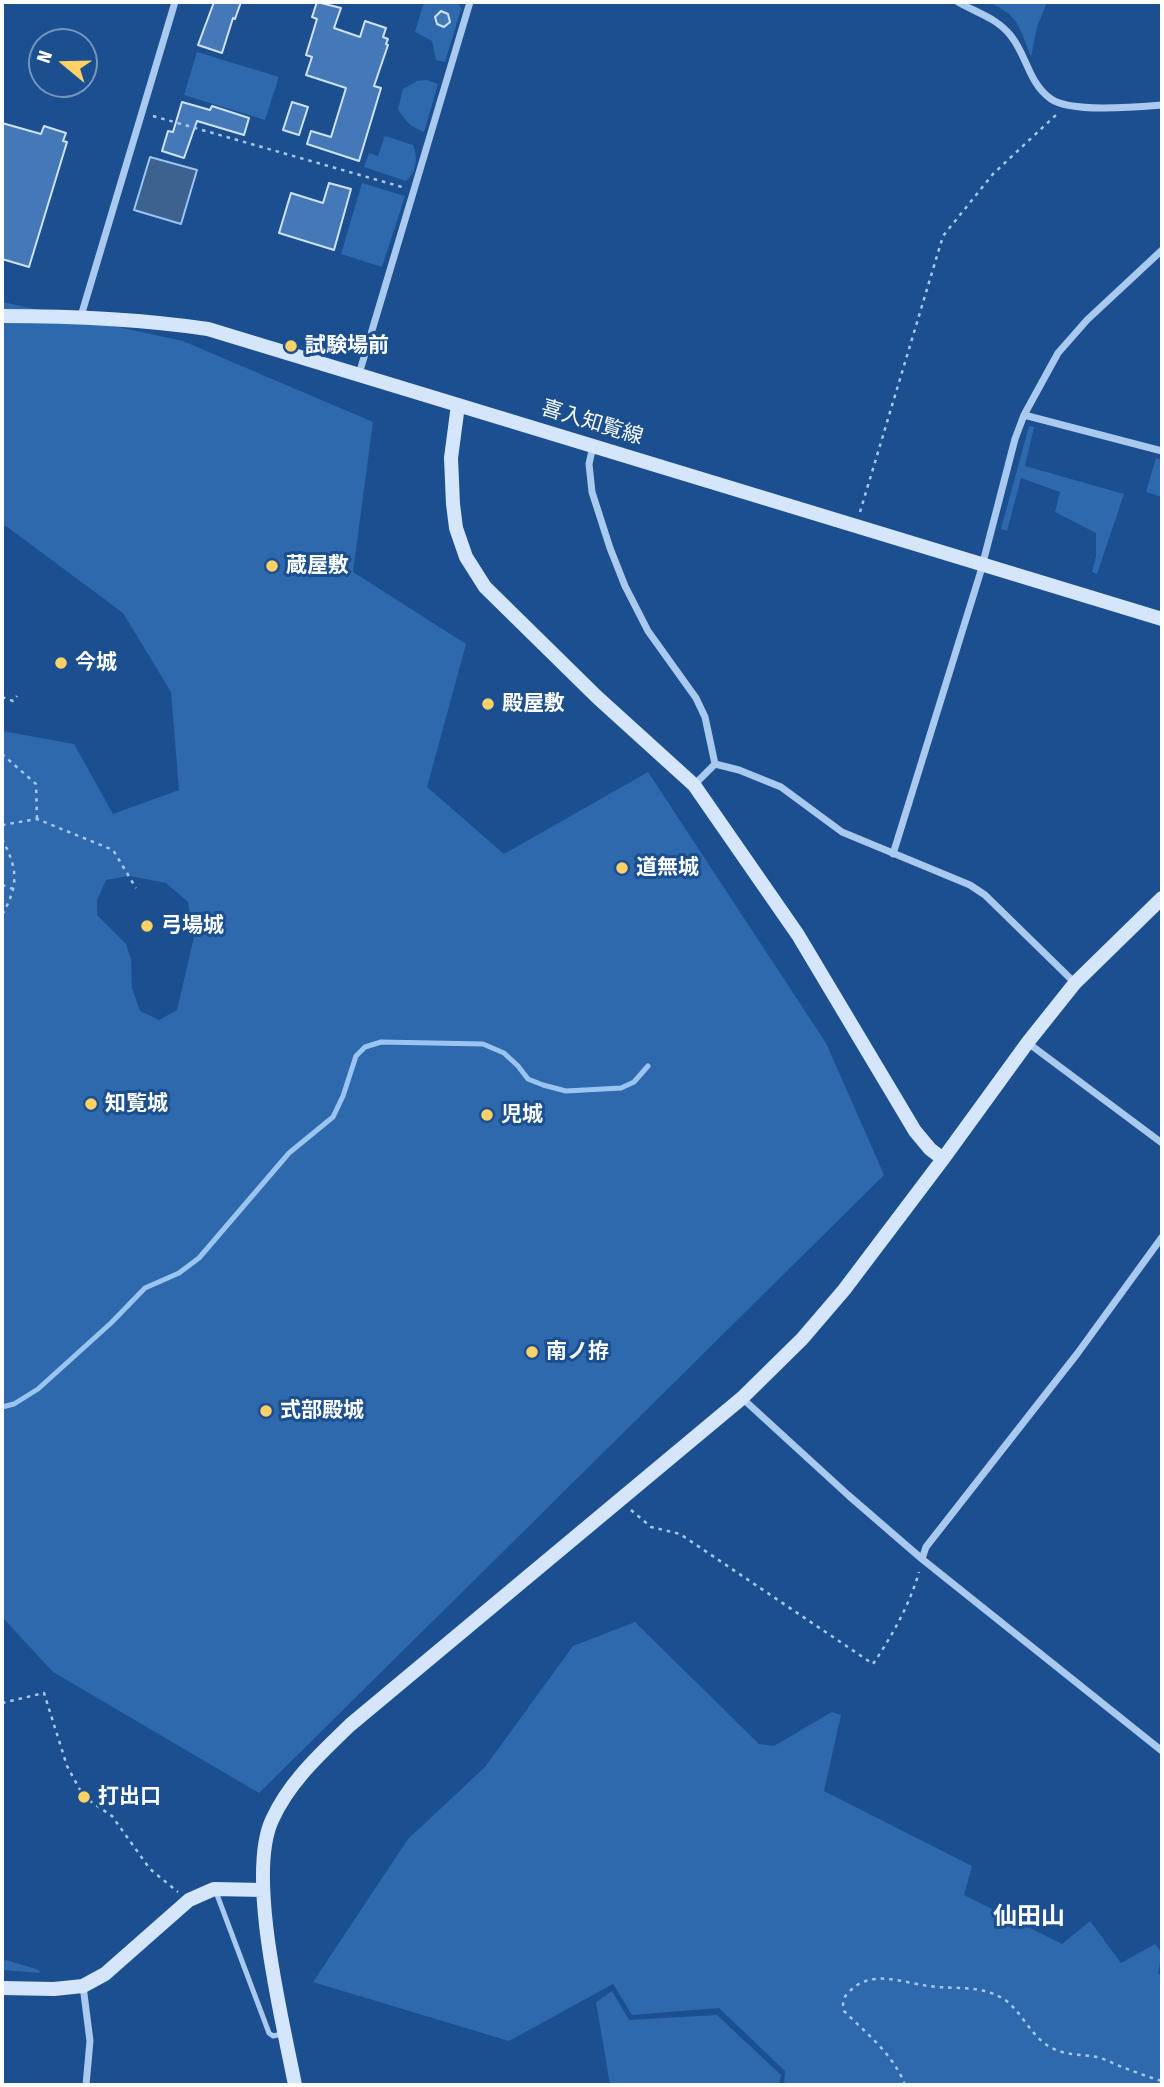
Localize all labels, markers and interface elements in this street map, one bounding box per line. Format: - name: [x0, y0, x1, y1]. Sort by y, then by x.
- north arrow: [28, 28, 98, 98]
- text: N: [32, 48, 57, 66]
- place label: 試験場前: [305, 333, 389, 359]
- marker: 試験場前: [283, 338, 299, 354]
- street label: 喜入知覧線: [538, 396, 646, 450]
- place label: 蔵屋敷: [286, 553, 349, 579]
- marker: 蔵屋敷: [264, 558, 280, 574]
- place label: 今城: [75, 650, 117, 676]
- marker: 今城: [53, 655, 69, 671]
- place label: 殿屋敷: [502, 691, 565, 717]
- marker: 殿屋敷: [480, 696, 496, 712]
- place label: 道無城: [636, 855, 699, 881]
- marker: 道無城: [614, 860, 630, 876]
- place label: 弓場城: [161, 913, 224, 939]
- marker: 弓場城: [139, 918, 155, 934]
- place label: 知覧城: [105, 1091, 168, 1117]
- marker: 知覧城: [83, 1096, 99, 1112]
- place label: 児城: [501, 1102, 543, 1128]
- marker: 児城: [479, 1107, 495, 1123]
- place label: 南ノ拵: [546, 1339, 609, 1365]
- marker: 南ノ拵: [524, 1344, 540, 1360]
- place label: 式部殿城: [280, 1398, 364, 1424]
- marker: 式部殿城: [258, 1403, 274, 1419]
- place label: 打出口: [98, 1784, 161, 1810]
- marker: 打出口: [76, 1789, 92, 1805]
- district label: 仙田山: [993, 1903, 1065, 1931]

